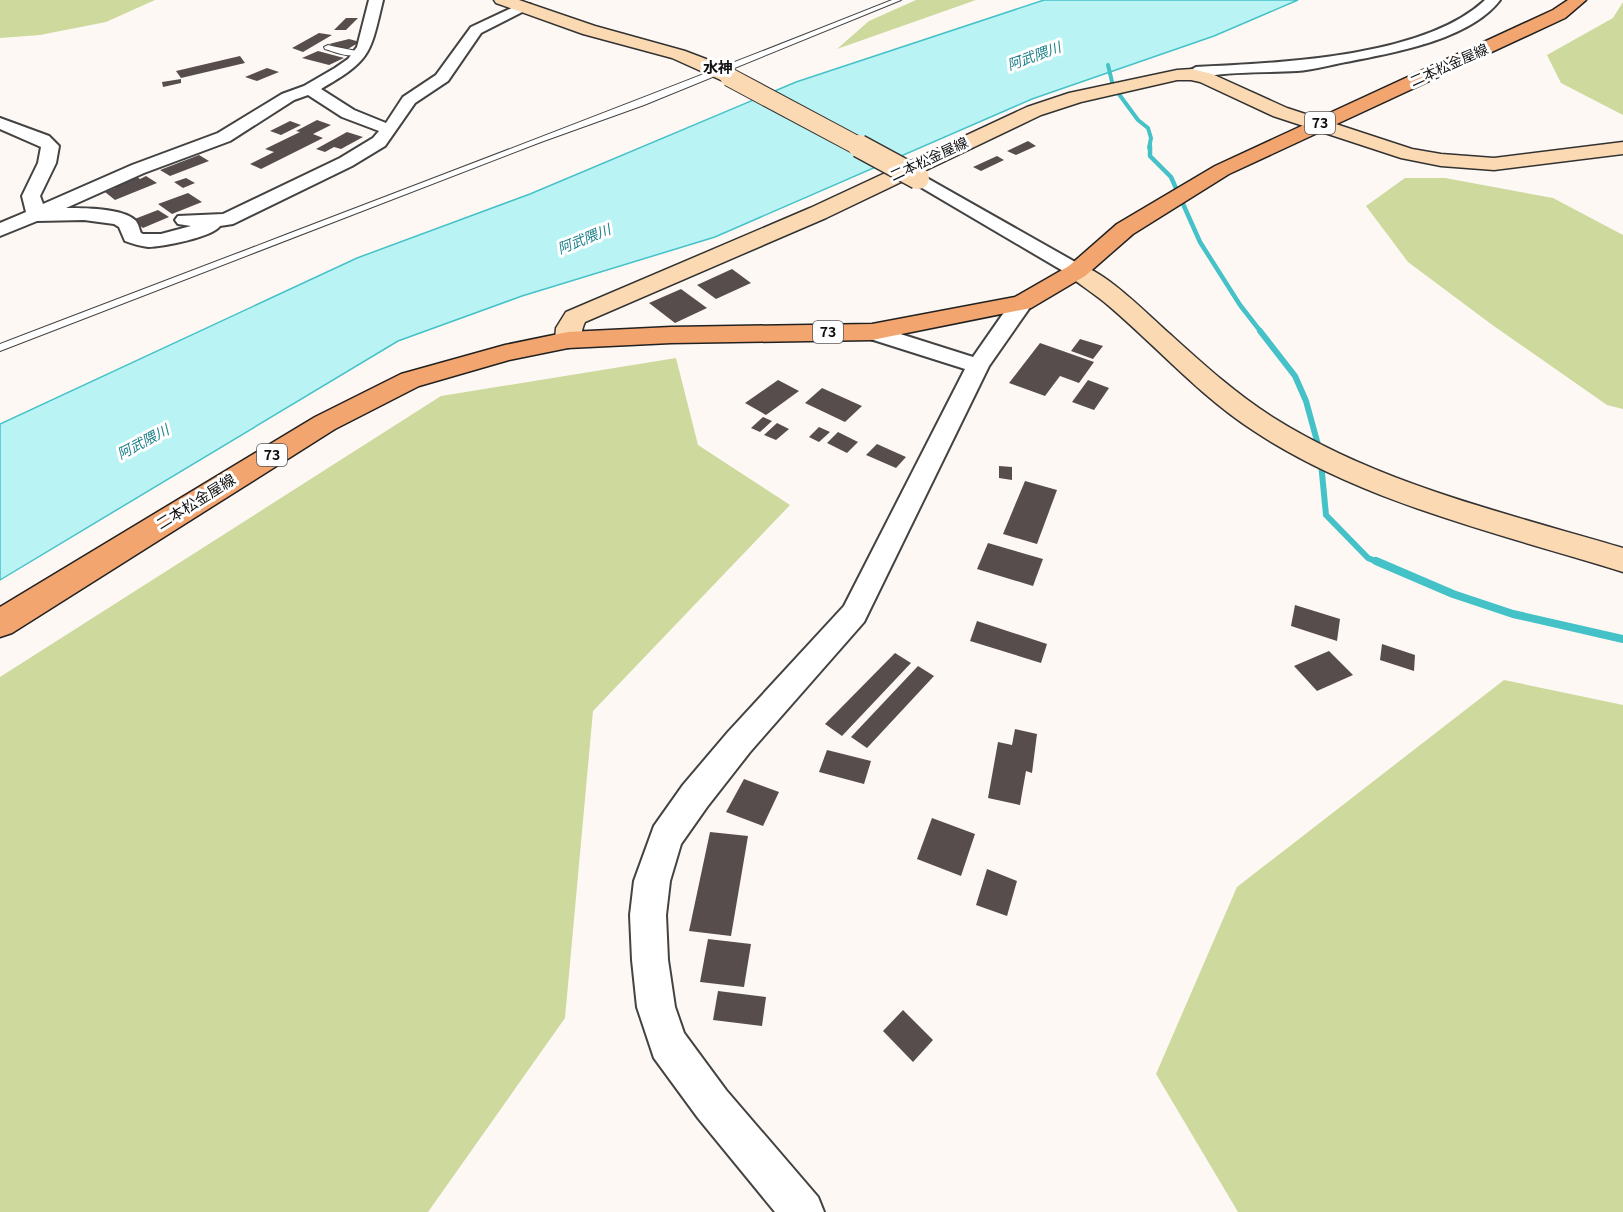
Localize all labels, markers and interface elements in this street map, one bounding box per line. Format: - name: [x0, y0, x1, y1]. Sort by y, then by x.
- water label: 阿武隈川: [1004, 35, 1065, 74]
- street label: 二本松金屋線: [1406, 38, 1491, 90]
- district label: 水神: [703, 56, 733, 77]
- road number: 73: [1305, 112, 1335, 134]
- street label: 二本松金屋線: [886, 131, 971, 185]
- water label: 阿武隈川: [554, 218, 615, 258]
- road number: 73: [813, 321, 843, 343]
- water label: 阿武隈川: [113, 418, 174, 463]
- road number: 73: [257, 444, 287, 466]
- street label: 二本松金屋線: [151, 468, 239, 533]

